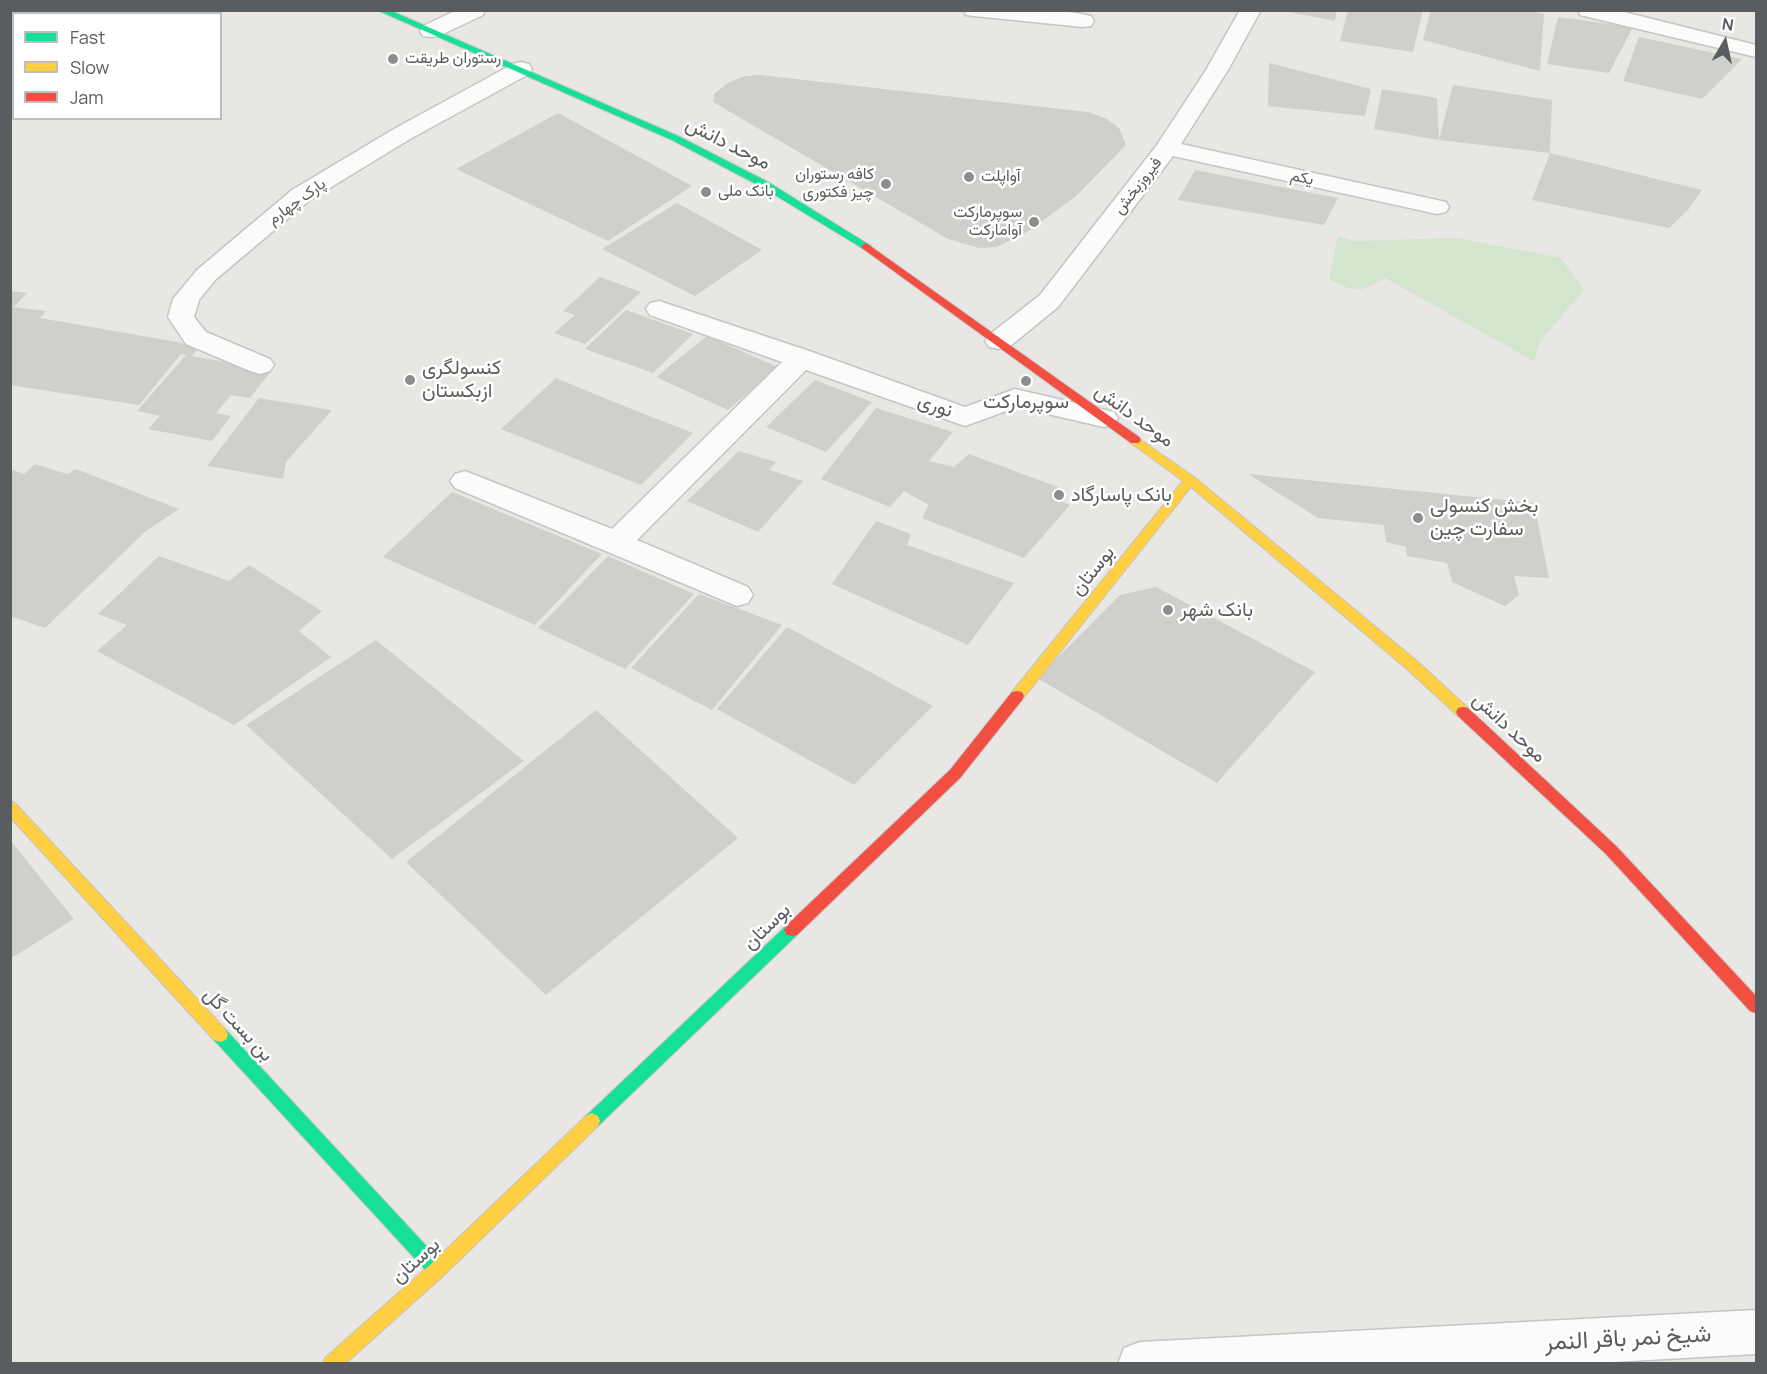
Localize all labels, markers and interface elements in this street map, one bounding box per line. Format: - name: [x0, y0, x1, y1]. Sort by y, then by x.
- legend: [12, 12, 222, 120]
- north arrow: [1695, 12, 1755, 72]
- text: N: [1720, 12, 1735, 36]
- text: Fast: [70, 25, 105, 49]
- place label: رستوران طریقت: [405, 49, 501, 69]
- marker: رستوران طریقت: [386, 52, 400, 66]
- text: Slow: [70, 55, 109, 79]
- text: Jam: [70, 85, 104, 109]
- street label: موحد دانش: [681, 112, 775, 176]
- street label: فیروزبخش: [1110, 154, 1166, 218]
- place label: کافه رستوران چیز فکتوری: [795, 165, 874, 203]
- street label: یکم: [1289, 166, 1315, 190]
- place label: آواپلت: [981, 167, 1020, 187]
- marker: آواپلت: [962, 170, 976, 184]
- street label: پارک چهارم: [264, 175, 330, 229]
- marker: کافه رستوران چیز فکتوری: [879, 177, 893, 191]
- place label: بانک ملی: [718, 182, 774, 202]
- marker: بانک ملی: [699, 185, 713, 199]
- place label: سوپرمارکت آوامارکت: [953, 203, 1022, 241]
- marker: سوپرمارکت آوامارکت: [1027, 215, 1041, 229]
- place label: کنسولگری ازبکستان: [422, 356, 501, 403]
- marker: کنسولگری ازبکستان: [403, 373, 417, 387]
- marker: سوپرمارکت: [1019, 374, 1033, 388]
- street label: موحد دانش: [1090, 379, 1178, 453]
- street label: نوری: [914, 389, 956, 423]
- place label: سوپرمارکت: [983, 390, 1069, 414]
- place label: بانک پاسارگاد: [1071, 483, 1172, 507]
- marker: بانک پاسارگاد: [1052, 488, 1066, 502]
- place label: بخش کنسولی سفارت چین: [1430, 494, 1538, 541]
- marker: بخش کنسولی سفارت چین: [1411, 511, 1425, 525]
- street label: بوستان: [1066, 541, 1120, 601]
- place label: بانک شهر: [1180, 598, 1253, 622]
- marker: بانک شهر: [1161, 603, 1175, 617]
- street label: موحد دانش: [1467, 688, 1551, 768]
- street label: بوستان: [738, 899, 796, 955]
- street label: بن بست گل: [198, 983, 278, 1067]
- street label: بوستان: [387, 1233, 445, 1289]
- street label: شیخ نمر باقر النمر: [1544, 1320, 1712, 1358]

